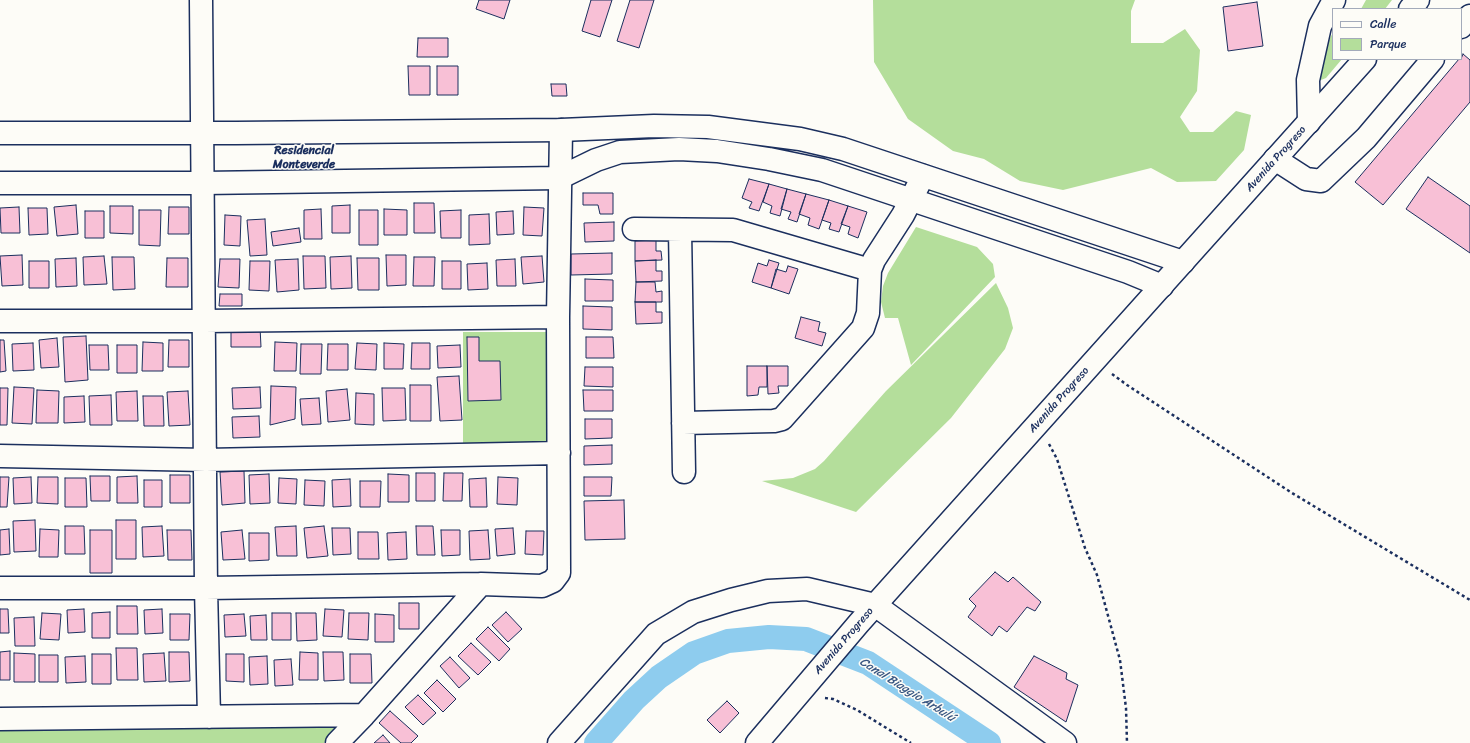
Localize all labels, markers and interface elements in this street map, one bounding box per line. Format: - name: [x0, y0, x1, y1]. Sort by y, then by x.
- legend: [1332, 8, 1462, 60]
- text: Calle: [1370, 13, 1397, 35]
- text: Parque: [1370, 33, 1406, 55]
- street label: Avenida Progreso: [1243, 123, 1309, 195]
- district label: Residencial Monteverde: [273, 144, 335, 172]
- street label: Avenida Progreso: [1026, 364, 1092, 436]
- street label: Avenida Progreso: [811, 605, 877, 677]
- water label: Canal Biaggio Arbulú: [857, 655, 957, 725]

